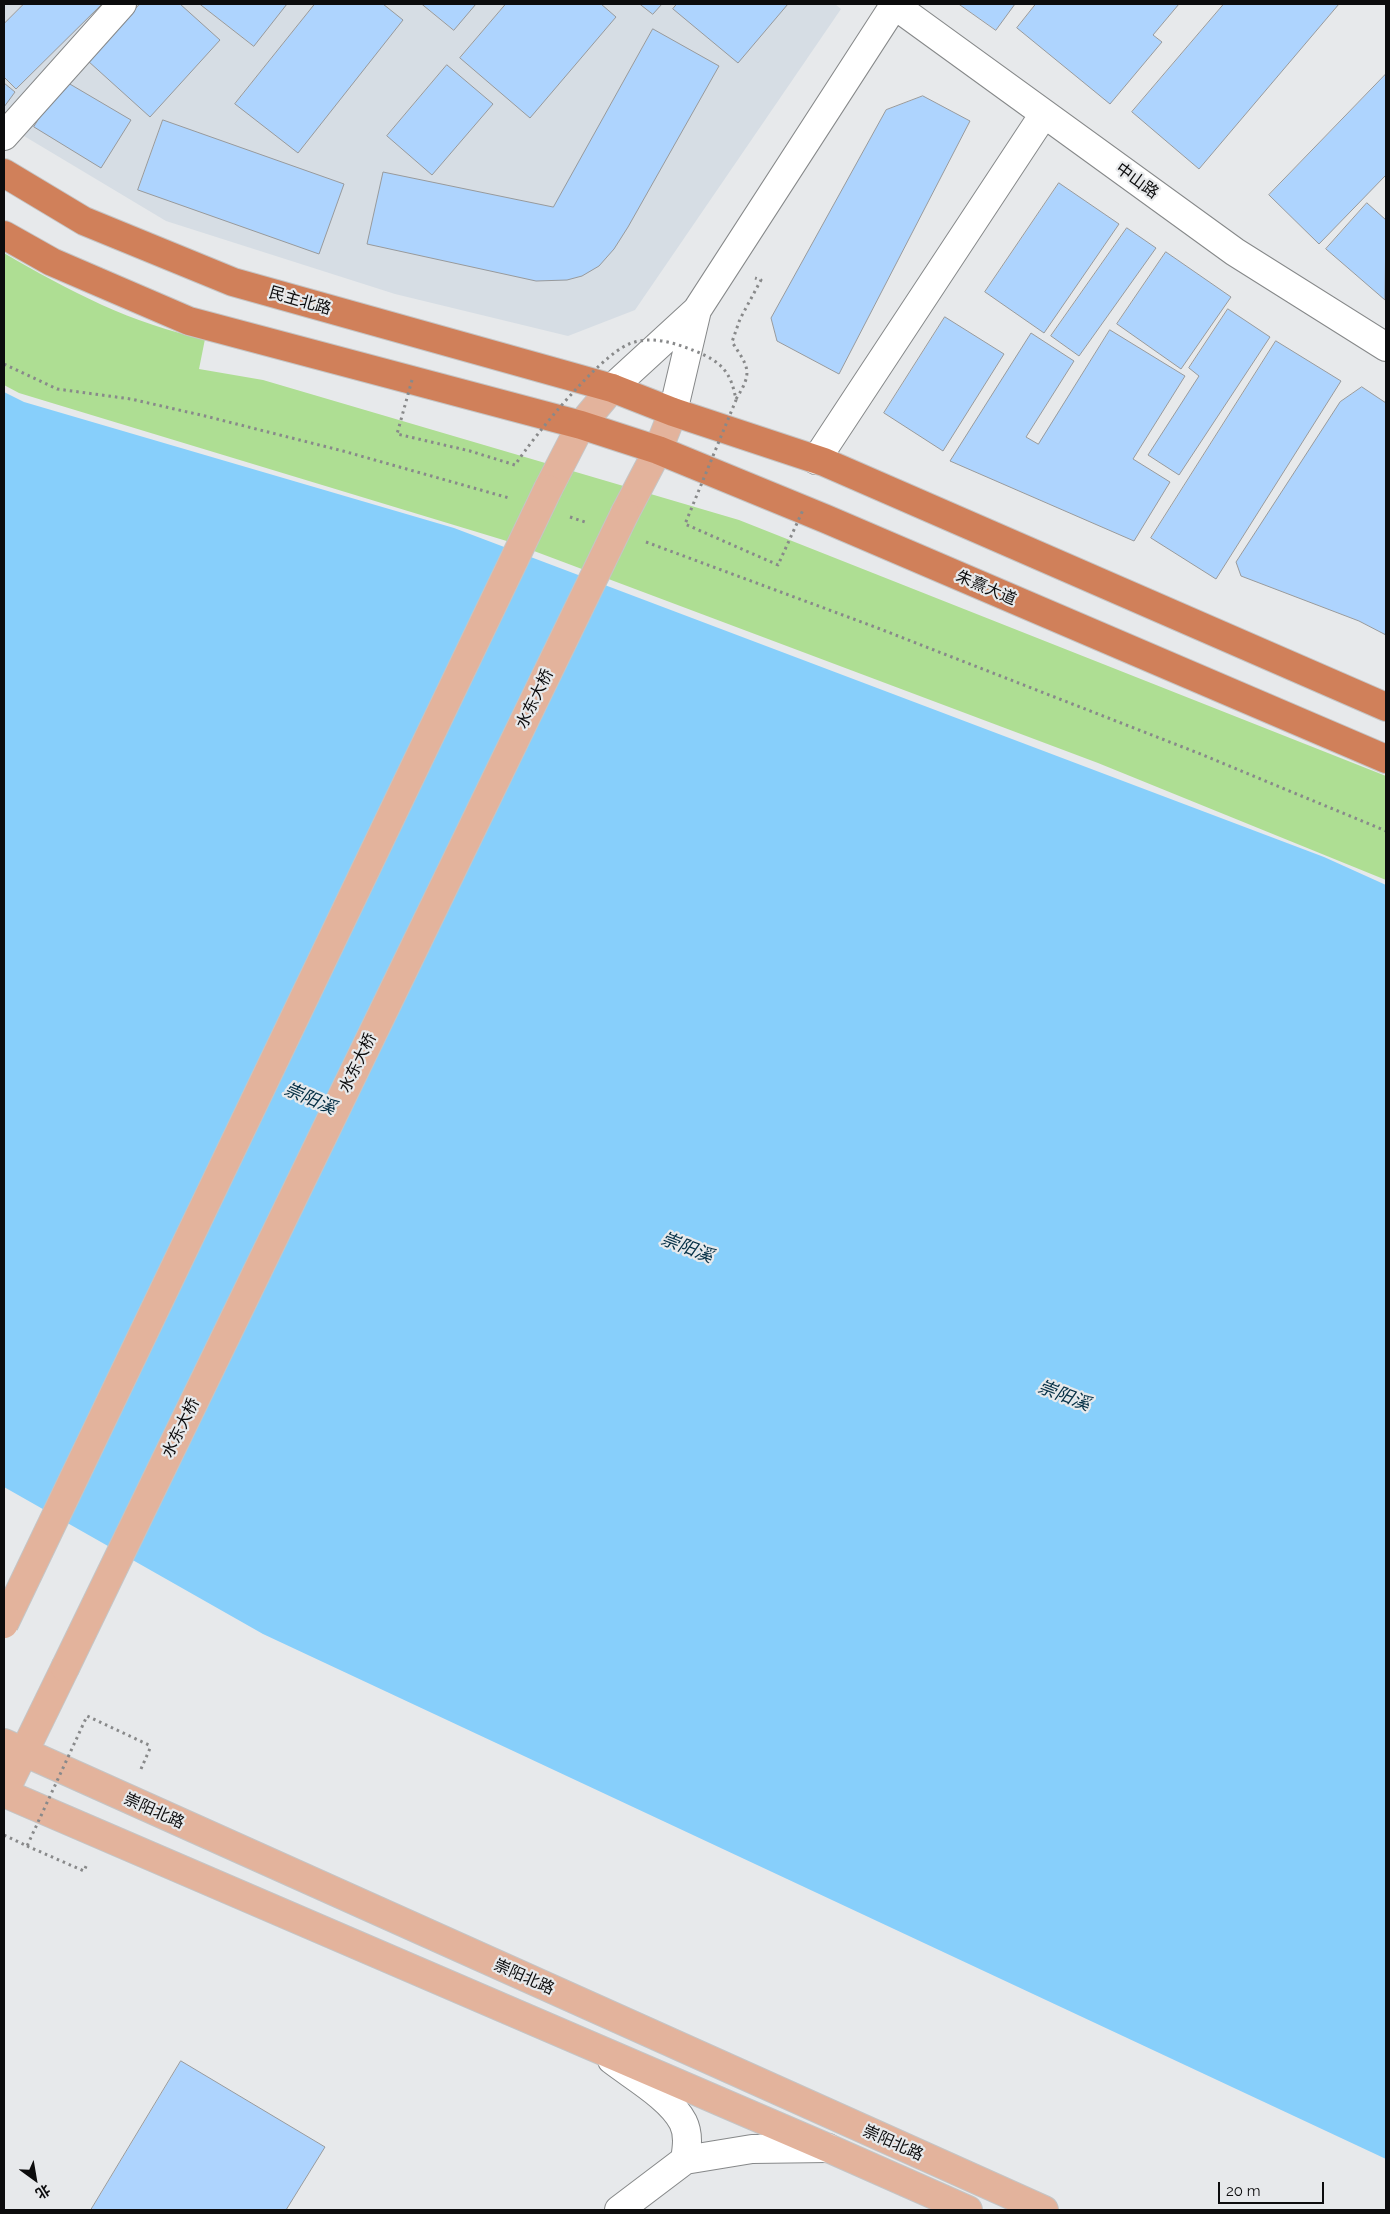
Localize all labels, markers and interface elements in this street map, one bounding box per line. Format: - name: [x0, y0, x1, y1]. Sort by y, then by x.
- street label: 中山路: [1112, 159, 1162, 203]
- street label: 民主北路: [267, 283, 333, 319]
- street label: 朱熹大道: [953, 567, 1019, 609]
- street label: 水东大桥: [512, 666, 558, 732]
- street label: 水东大桥: [335, 1030, 381, 1096]
- water label: 崇阳溪: [281, 1079, 339, 1119]
- water label: 崇阳溪: [658, 1228, 716, 1268]
- water label: 崇阳溪: [1035, 1376, 1093, 1416]
- street label: 水东大桥: [158, 1395, 204, 1461]
- street label: 崇阳北路: [121, 1789, 187, 1833]
- street label: 崇阳北路: [491, 1955, 557, 1999]
- street label: 崇阳北路: [860, 2121, 926, 2165]
- north arrow: [10, 2154, 60, 2204]
- scale bar: [1220, 2172, 1326, 2204]
- text: 北: [33, 2181, 53, 2202]
- text: 20 m: [1226, 2182, 1261, 2200]

